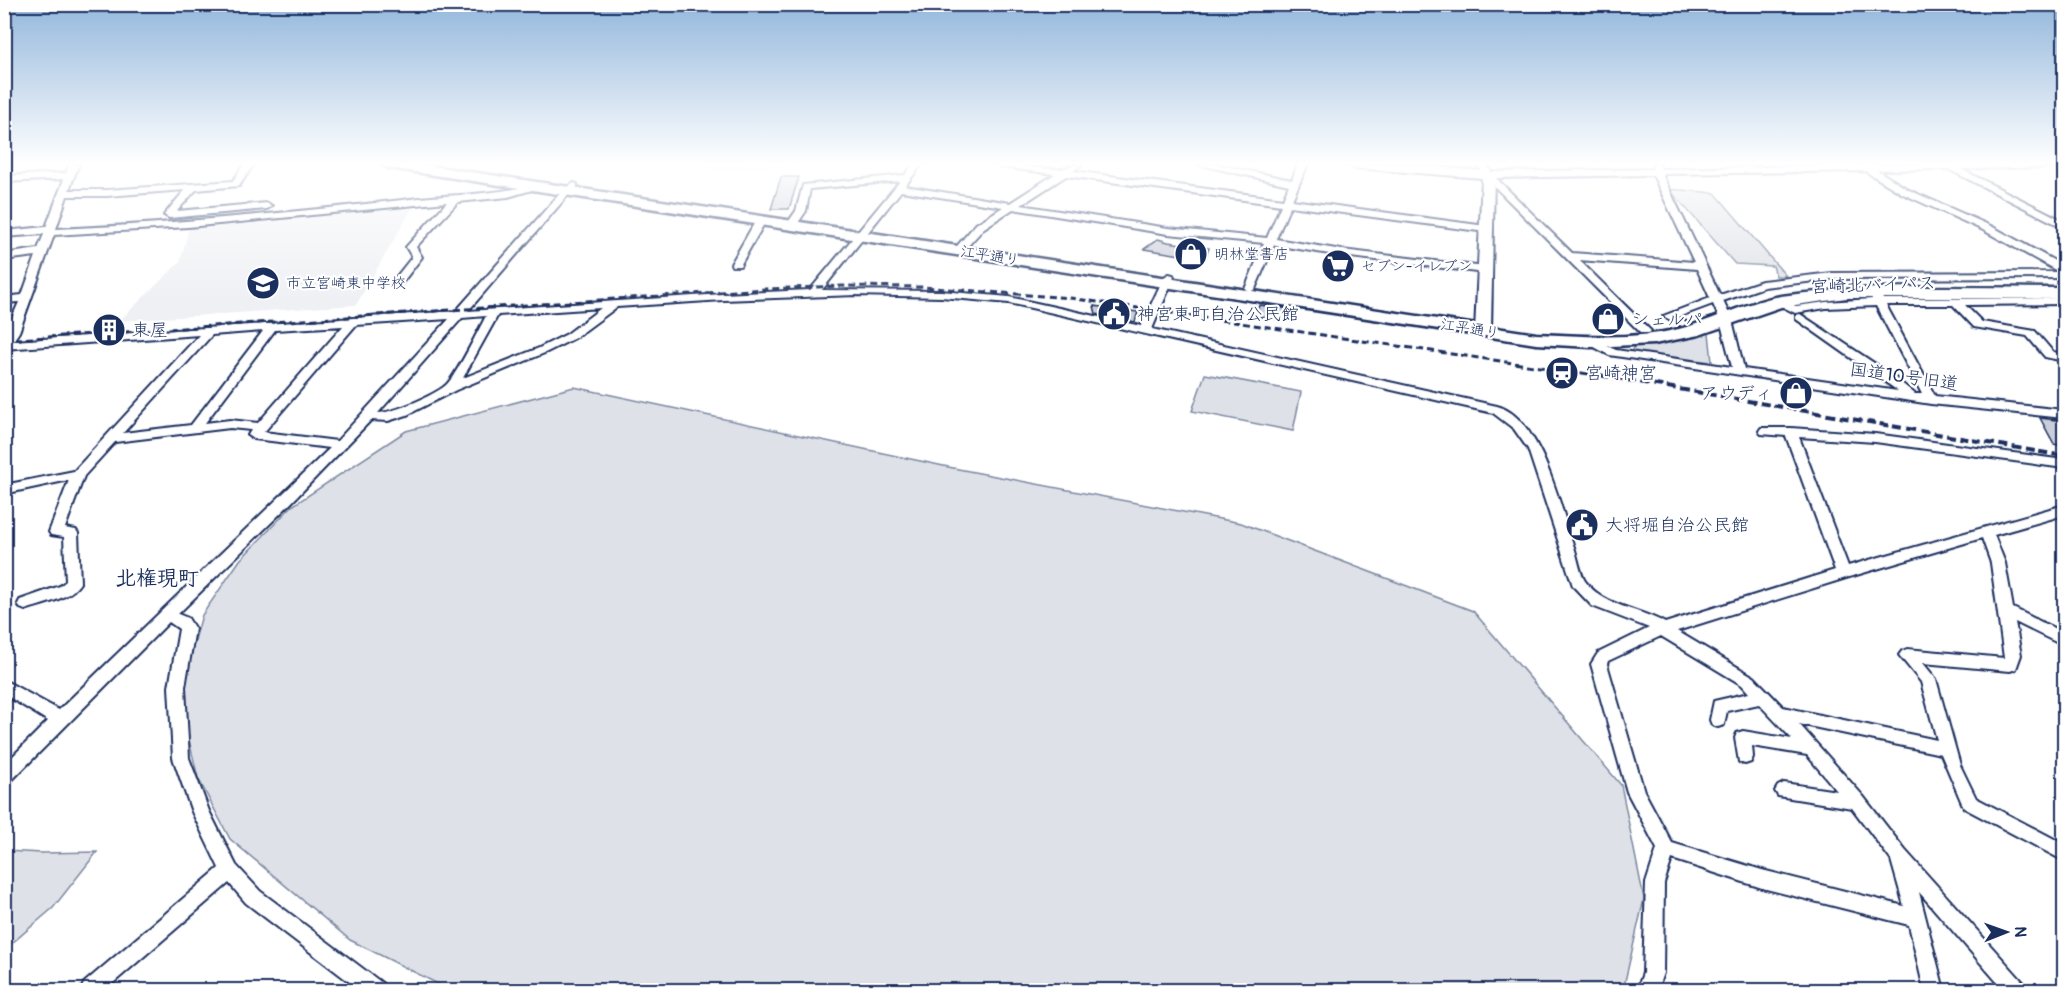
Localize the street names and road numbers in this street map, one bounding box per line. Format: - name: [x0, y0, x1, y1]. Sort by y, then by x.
- street label: 江平通り: [959, 242, 1021, 270]
- street label: 宮崎北バイパス: [1810, 271, 1936, 299]
- street label: 江平通り: [1439, 315, 1501, 343]
- street label: 国道10号旧道: [1848, 358, 1960, 396]

